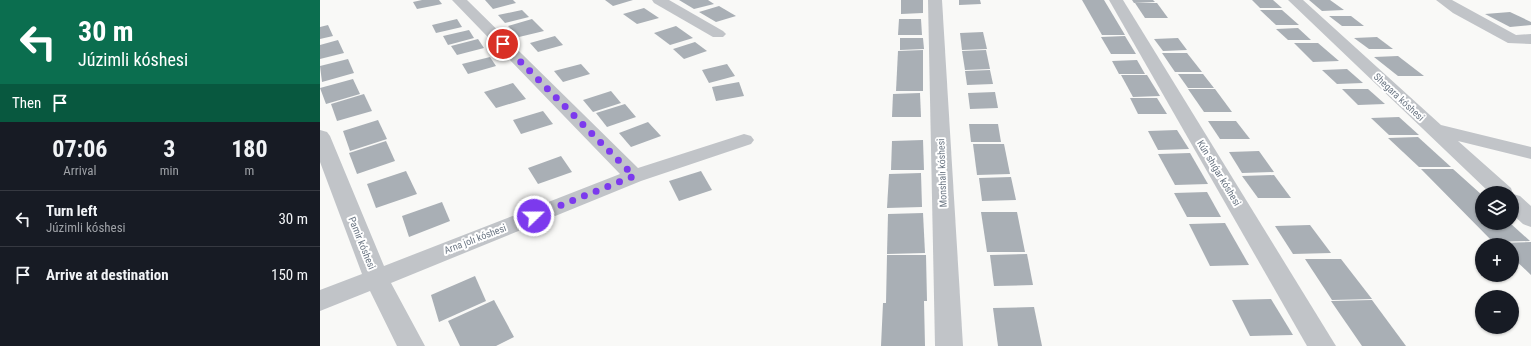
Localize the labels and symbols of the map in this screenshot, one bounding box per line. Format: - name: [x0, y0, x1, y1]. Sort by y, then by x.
- pin: [486, 27, 520, 61]
- street label: Shegara kóshesi: [1372, 71, 1426, 123]
- street label: Monshalı kóshesi: [935, 138, 949, 208]
- street label: Kún shıǵar kóshesi: [1195, 138, 1243, 208]
- position arrow: [513, 195, 555, 237]
- street label: Pamir kóshesi: [346, 215, 378, 271]
- street label: Arna jolı kóshesi: [442, 222, 508, 256]

